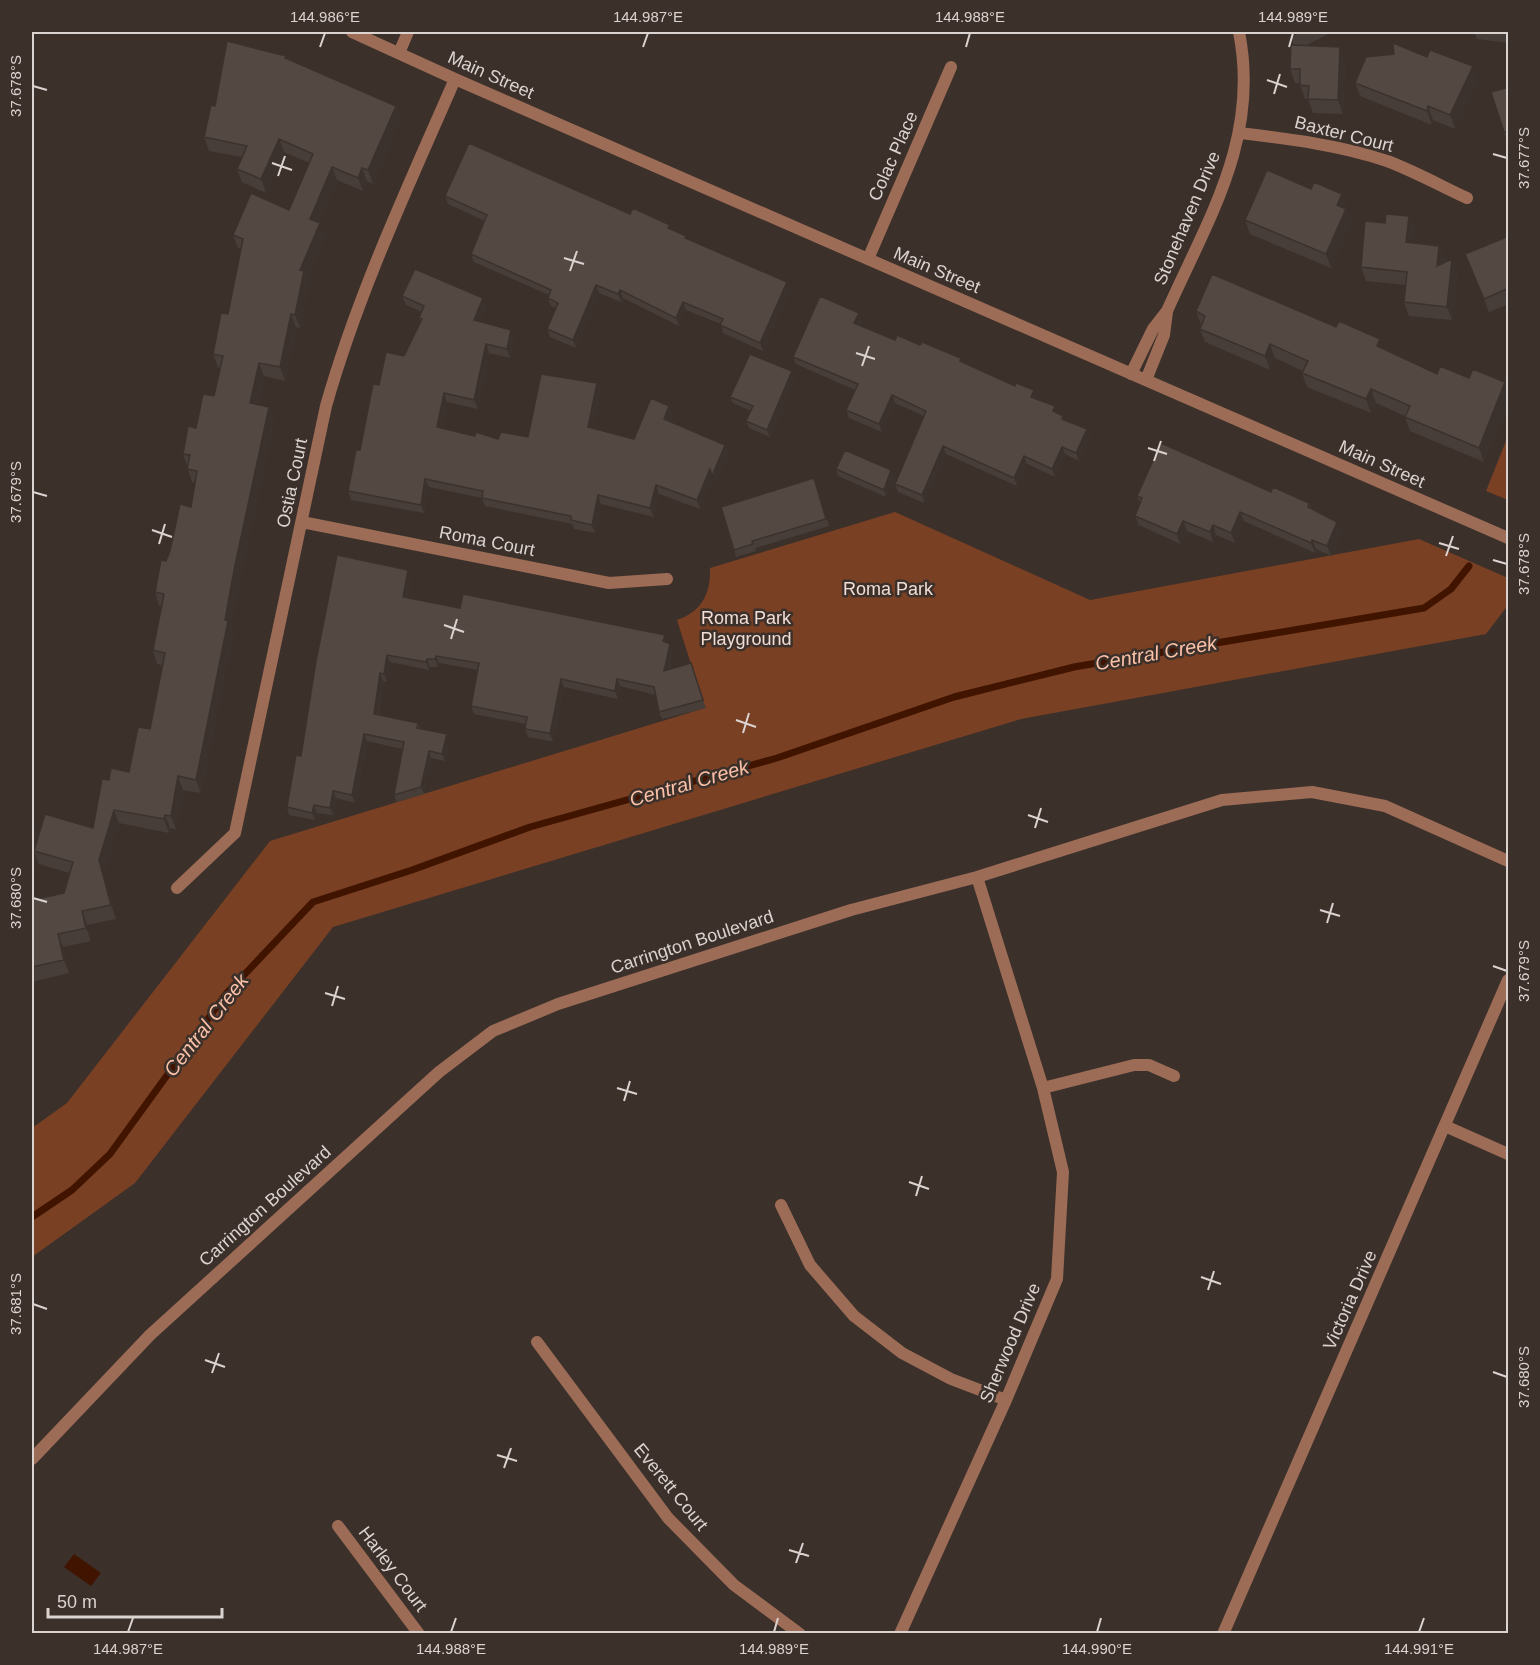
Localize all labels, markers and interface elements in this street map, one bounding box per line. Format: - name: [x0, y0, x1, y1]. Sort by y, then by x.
- text: 144.986°E: [290, 8, 360, 25]
- text: 144.987°E: [613, 8, 683, 25]
- text: 144.988°E: [935, 8, 1005, 25]
- text: 144.989°E: [1258, 8, 1328, 25]
- street label: Main Street: [445, 47, 537, 103]
- text: 37.678°S: [7, 55, 24, 117]
- street label: Colac Place: [864, 108, 922, 204]
- street label: Baxter Court: [1293, 112, 1395, 156]
- text: 37.677°S: [1515, 127, 1532, 189]
- street label: Stonehaven Drive: [1150, 148, 1224, 288]
- street label: Main Street: [891, 243, 983, 297]
- street label: Ostia Court: [273, 436, 311, 530]
- street label: Main Street: [1336, 436, 1428, 492]
- text: 37.679°S: [7, 461, 24, 523]
- street label: Roma Court: [437, 522, 537, 560]
- text: 37.678°S: [1515, 533, 1532, 595]
- park label: Roma Park: [843, 579, 934, 599]
- park label: Roma Park Playground: [700, 608, 792, 649]
- water label: Central Creek: [1093, 631, 1220, 675]
- water label: Central Creek: [627, 755, 752, 811]
- text: 37.680°S: [7, 867, 24, 929]
- street label: Carrington Boulevard: [608, 906, 776, 978]
- text: 37.679°S: [1515, 940, 1532, 1002]
- water label: Central Creek: [159, 969, 253, 1080]
- street label: Carrington Boulevard: [195, 1142, 335, 1270]
- street label: Victoria Drive: [1319, 1247, 1381, 1353]
- text: 37.681°S: [7, 1273, 24, 1335]
- street label: Sherwood Drive: [976, 1280, 1044, 1406]
- text: 37.680°S: [1515, 1346, 1532, 1408]
- street label: Everett Court: [630, 1439, 712, 1535]
- street label: Harley Court: [355, 1523, 431, 1615]
- scale bar: [48, 1581, 222, 1619]
- text: 50 m: [57, 1592, 97, 1612]
- text: 144.987°E: [93, 1640, 163, 1657]
- text: 144.988°E: [416, 1640, 486, 1657]
- text: 144.989°E: [739, 1640, 809, 1657]
- text: 144.990°E: [1062, 1640, 1132, 1657]
- text: 144.991°E: [1384, 1640, 1454, 1657]

